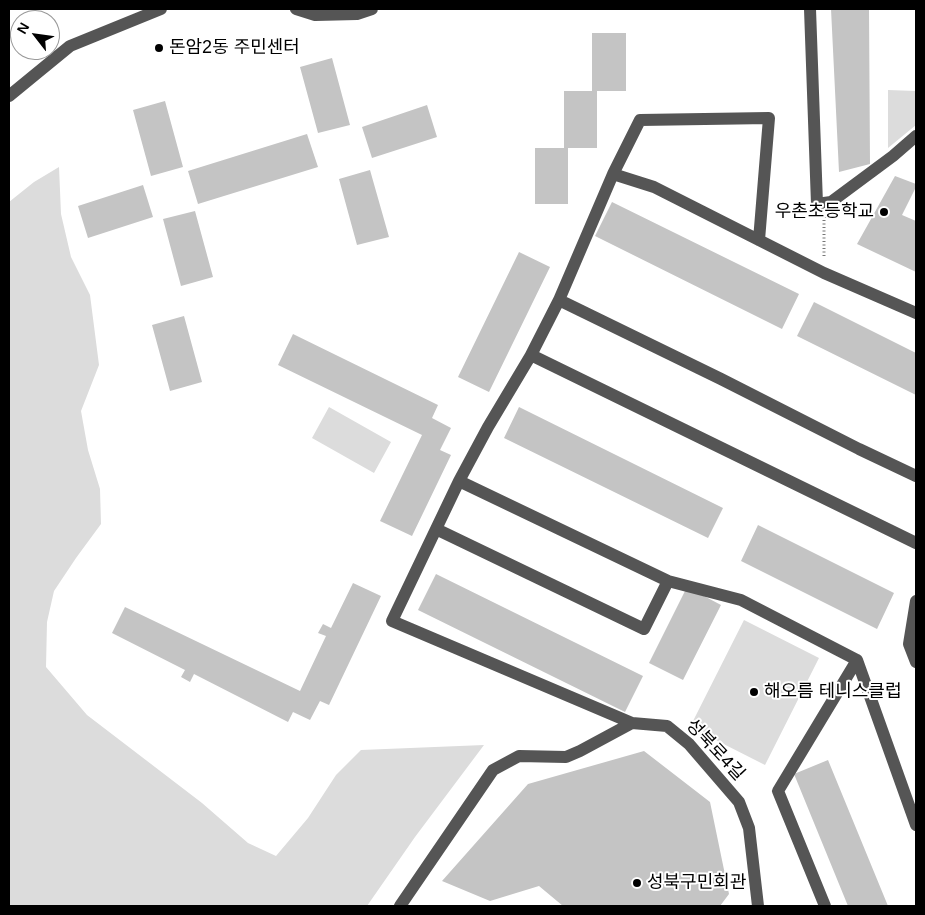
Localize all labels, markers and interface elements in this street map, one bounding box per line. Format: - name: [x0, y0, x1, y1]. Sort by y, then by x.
- north arrow: [10, 10, 60, 60]
- text: N: [13, 20, 32, 36]
- place label: 돈암2동 주민센터: [169, 37, 300, 59]
- marker: 돈암2동 주민센터: [153, 42, 165, 54]
- place label: 우촌초등학교: [775, 201, 874, 223]
- marker: 우촌초등학교: [878, 206, 890, 218]
- place label: 해오름 테니스클럽: [764, 681, 901, 703]
- marker: 해오름 테니스클럽: [748, 686, 760, 698]
- street label: 성북로4길: [681, 715, 749, 785]
- place label: 성북구민회관: [647, 872, 746, 894]
- marker: 성북구민회관: [631, 877, 643, 889]

